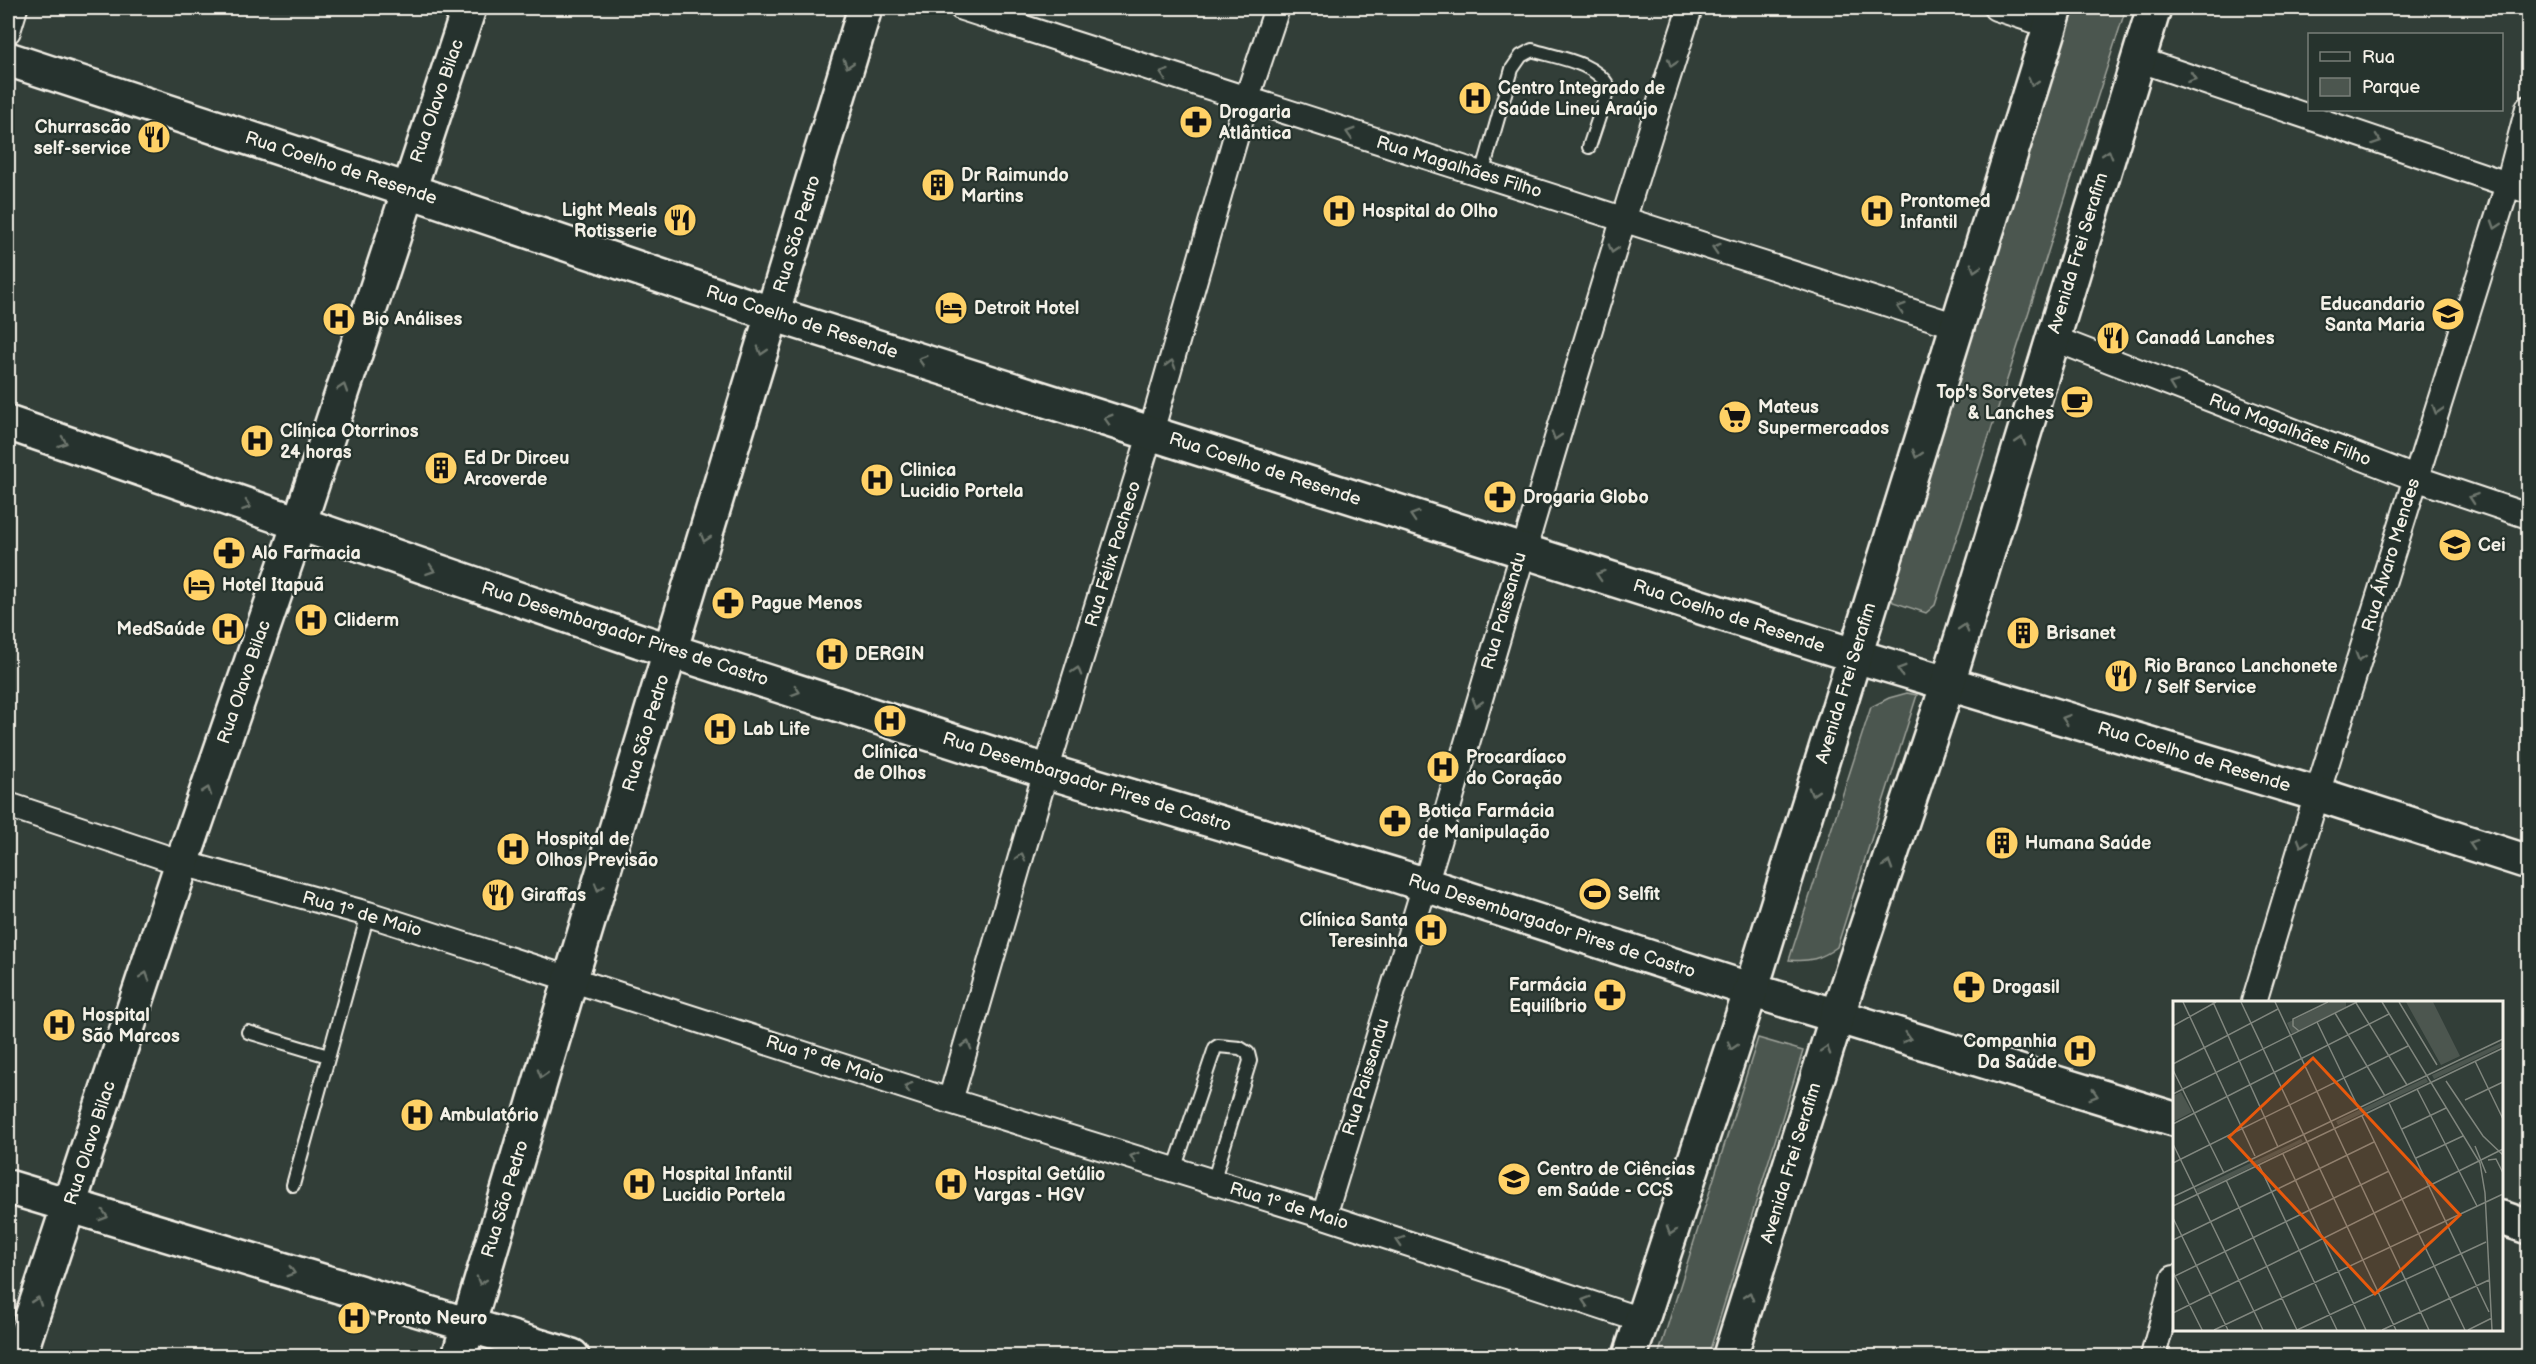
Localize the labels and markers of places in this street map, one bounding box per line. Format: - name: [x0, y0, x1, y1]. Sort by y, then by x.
- place label: Centro Integrado de Saúde Lineu Araújo: [1498, 78, 1665, 120]
- hospital icon: Centro Integrado de Saúde Lineu Araújo: [1457, 80, 1493, 116]
- place label: Drogaria Atlântica: [1218, 102, 1292, 144]
- pharmacy icon: Drogaria Atlântica: [1178, 104, 1214, 140]
- place label: Churrascão self-service: [34, 117, 131, 159]
- restaurant icon: Churrascão self-service: [136, 119, 172, 155]
- place label: Dr Raimundo Martins: [961, 165, 1069, 207]
- building icon: Dr Raimundo Martins: [920, 167, 956, 203]
- place label: Prontomed Infantil: [1900, 191, 1991, 233]
- hospital icon: Hospital do Olho: [1321, 193, 1357, 229]
- hospital icon: Prontomed Infantil: [1859, 193, 1895, 229]
- place label: Light Meals Rotisserie: [562, 200, 657, 242]
- place label: Hospital do Olho: [1362, 201, 1498, 222]
- restaurant icon: Light Meals Rotisserie: [662, 202, 698, 238]
- hotel icon: Detroit Hotel: [933, 290, 969, 326]
- place label: Educandario Santa Maria: [2320, 294, 2425, 336]
- school or university icon: Educandario Santa Maria: [2430, 296, 2466, 332]
- place label: Detroit Hotel: [974, 298, 1079, 319]
- hospital icon: Bio Análises: [321, 301, 357, 337]
- place label: Bio Análises: [362, 309, 462, 330]
- restaurant icon: Canadá Lanches: [2095, 320, 2131, 356]
- place label: Canadá Lanches: [2136, 328, 2275, 349]
- place label: Top's Sorvetes & Lanches: [1937, 382, 2054, 424]
- cafe icon: Top's Sorvetes & Lanches: [2059, 384, 2095, 420]
- place label: Mateus Supermercados: [1758, 397, 1889, 439]
- supermarket icon: Mateus Supermercados: [1717, 399, 1753, 435]
- place label: Clínica Otorrinos 24 horas: [280, 421, 419, 463]
- hospital icon: Clínica Otorrinos 24 horas: [239, 423, 275, 459]
- place label: Ed Dr Dirceu Arcoverde: [463, 448, 569, 490]
- building icon: Ed Dr Dirceu Arcoverde: [423, 450, 459, 486]
- place label: Clinica Lucidio Portela: [900, 460, 1024, 502]
- hospital icon: Clinica Lucidio Portela: [859, 462, 895, 498]
- pharmacy icon: Drogaria Globo: [1482, 479, 1518, 515]
- place label: Drogaria Globo: [1523, 487, 1649, 508]
- school or university icon: Cei: [2437, 527, 2473, 563]
- pharmacy icon: Alo Farmacia: [211, 535, 247, 571]
- place label: Cei: [2478, 535, 2506, 556]
- place label: Alo Farmacia: [251, 543, 361, 564]
- hotel icon: Hotel Itapuã: [181, 567, 217, 603]
- place label: Hotel Itapuã: [222, 575, 324, 596]
- pharmacy icon: Pague Menos: [710, 585, 746, 621]
- place label: Pague Menos: [751, 593, 862, 614]
- hospital icon: Cliderm: [293, 602, 329, 638]
- place label: Cliderm: [334, 610, 399, 631]
- hospital icon: MedSaúde: [210, 611, 246, 647]
- building icon: Brisanet: [2005, 615, 2041, 651]
- place label: MedSaúde: [117, 619, 205, 640]
- place label: Brisanet: [2046, 623, 2116, 644]
- hospital icon: DERGIN: [814, 636, 850, 672]
- place label: DERGIN: [855, 644, 924, 665]
- place label: Rio Branco Lanchonete / Self Service: [2144, 656, 2338, 698]
- restaurant icon: Rio Branco Lanchonete / Self Service: [2103, 658, 2139, 694]
- hospital icon: Clínica de Olhos: [872, 703, 908, 739]
- hospital icon: Lab Life: [702, 711, 738, 747]
- place label: Lab Life: [743, 719, 810, 740]
- place label: Clínica de Olhos: [854, 742, 926, 784]
- place label: Procardíaco do Coração: [1466, 747, 1567, 789]
- hospital icon: Procardíaco do Coração: [1425, 749, 1461, 785]
- place label: Botica Farmácia de Manipulação: [1418, 801, 1555, 843]
- pharmacy icon: Botica Farmácia de Manipulação: [1377, 803, 1413, 839]
- building icon: Humana Saúde: [1984, 825, 2020, 861]
- place label: Hospital de Olhos Previsão: [536, 829, 658, 871]
- hospital icon: Hospital de Olhos Previsão: [495, 831, 531, 867]
- place label: Humana Saúde: [2025, 833, 2151, 854]
- sports icon: Selfit: [1577, 876, 1613, 912]
- restaurant icon: Giraffas: [480, 877, 516, 913]
- place label: Selfit: [1618, 884, 1660, 905]
- place label: Giraffas: [521, 885, 586, 906]
- place label: Clínica Santa Teresinha: [1299, 910, 1408, 952]
- hospital icon: Clínica Santa Teresinha: [1413, 912, 1449, 948]
- pharmacy icon: Drogasil: [1951, 969, 1987, 1005]
- place label: Farmácia Equilíbrio: [1509, 975, 1587, 1017]
- pharmacy icon: Farmácia Equilíbrio: [1592, 977, 1628, 1013]
- place label: Drogasil: [1992, 977, 2060, 998]
- place label: Hospital São Marcos: [82, 1005, 180, 1047]
- hospital icon: Hospital São Marcos: [41, 1007, 77, 1043]
- place label: Companhia Da Saúde: [1963, 1031, 2057, 1073]
- hospital icon: Companhia Da Saúde: [2062, 1033, 2098, 1069]
- hospital icon: Ambulatório: [399, 1097, 435, 1133]
- place label: Ambulatório: [439, 1105, 539, 1126]
- place label: Centro de Ciências em Saúde - CCS: [1537, 1159, 1695, 1201]
- school or university icon: Centro de Ciências em Saúde - CCS: [1496, 1161, 1532, 1197]
- place label: Hospital Infantil Lucidio Portela: [662, 1164, 792, 1206]
- place label: Hospital Getúlio Vargas - HGV: [974, 1164, 1105, 1206]
- hospital icon: Hospital Infantil Lucidio Portela: [621, 1166, 657, 1202]
- hospital icon: Hospital Getúlio Vargas - HGV: [933, 1166, 969, 1202]
- hospital icon: Pronto Neuro: [336, 1300, 372, 1336]
- place label: Pronto Neuro: [377, 1308, 487, 1329]

